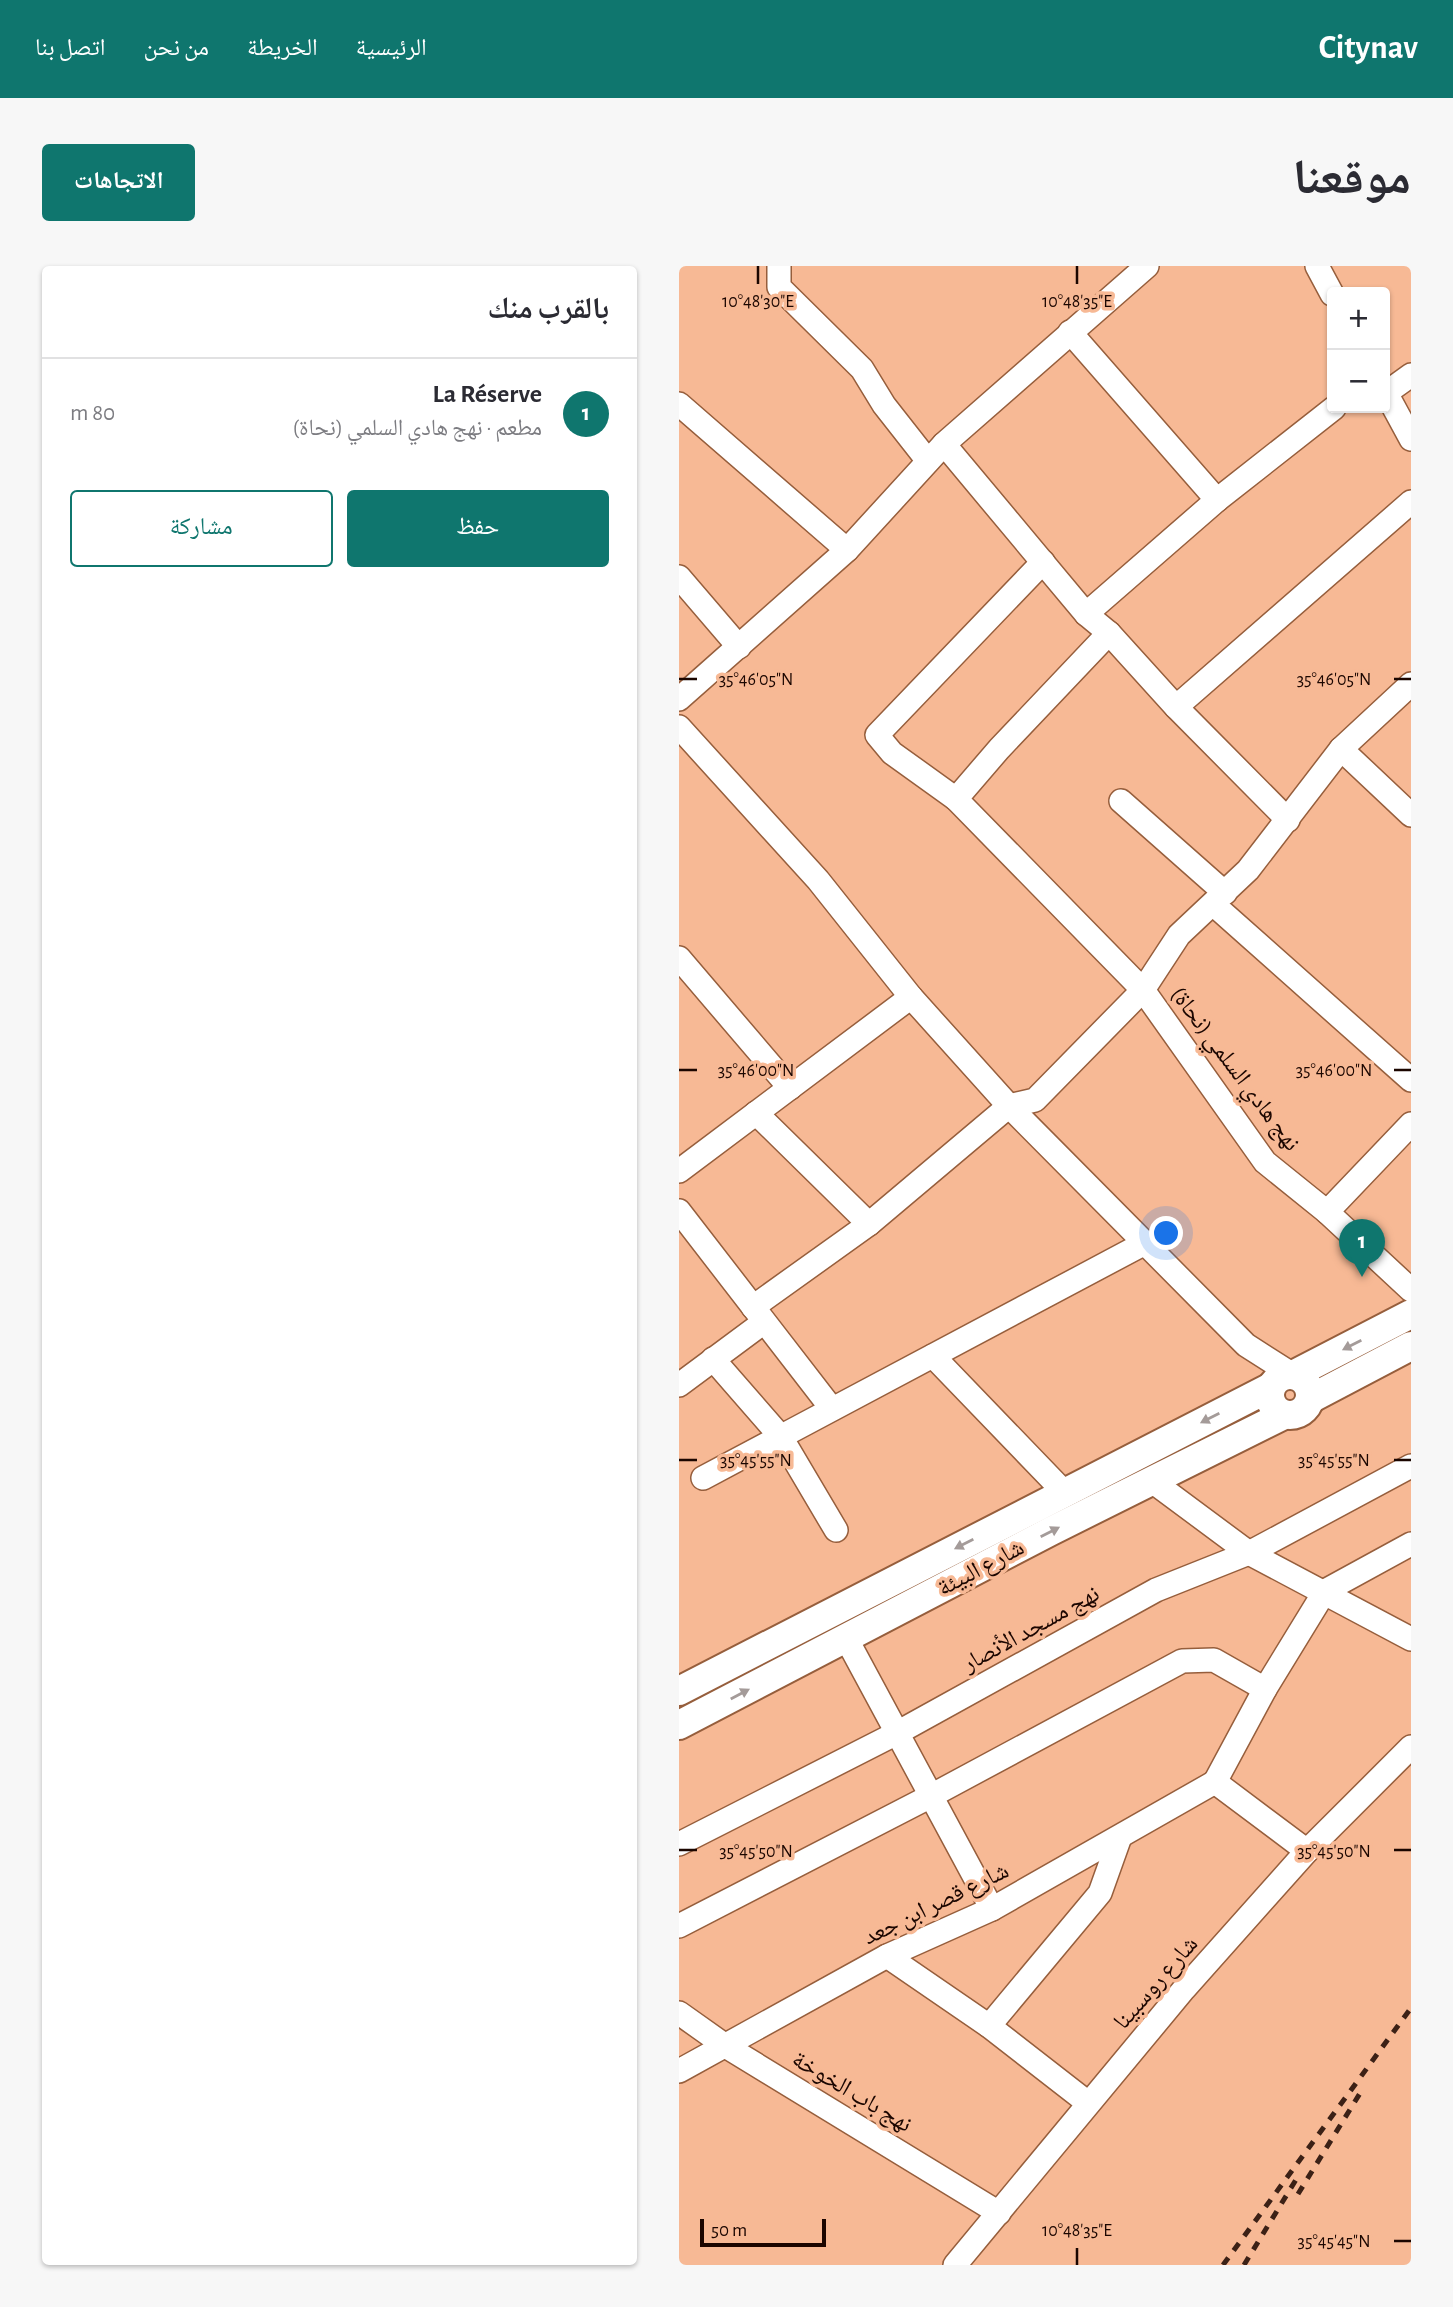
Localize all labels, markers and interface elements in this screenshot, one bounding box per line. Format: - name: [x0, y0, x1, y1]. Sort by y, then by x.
- text: Citynav: [1319, 32, 1418, 65]
- text: اتصل بنا: [35, 36, 105, 60]
- text: من نحن: [143, 36, 209, 60]
- text: الخريطة: [247, 36, 318, 60]
- text: الرئيسية: [356, 36, 427, 60]
- button: الاتجاهات: [42, 144, 195, 221]
- text: موقعنا: [1293, 154, 1411, 203]
- map controls: [1327, 287, 1390, 413]
- button: +: [1327, 287, 1390, 350]
- text: 10°48'30"E: [722, 293, 794, 311]
- text: 10°48'35"E: [1042, 293, 1112, 311]
- text: بالقرب منك: [487, 294, 609, 324]
- button: −: [1327, 350, 1390, 413]
- text: La Réserve: [433, 381, 542, 407]
- text: 80 m: [70, 402, 115, 425]
- text: 1: [582, 402, 590, 425]
- text: مطعم · نهج هادي السلمي (نحاة): [292, 417, 542, 440]
- button: مشاركة: [70, 490, 333, 567]
- button: حفظ: [347, 490, 609, 567]
- text: 35°46'05"N: [719, 671, 793, 689]
- text: 35°46'05"N: [1297, 671, 1371, 689]
- street label: نهج هادي السلمي (نحاة): [1161, 983, 1304, 1159]
- text: 35°46'00"N: [718, 1062, 794, 1080]
- text: 35°46'00"N: [1296, 1062, 1372, 1080]
- your location: [1149, 1216, 1183, 1250]
- pin: 1: [1339, 1219, 1385, 1277]
- one-way arrow: [1342, 1339, 1362, 1350]
- one-way arrow: [1200, 1413, 1220, 1424]
- text: 35°45'55"N: [720, 1452, 792, 1470]
- text: 35°45'55"N: [1298, 1452, 1370, 1470]
- one-way arrow: [1040, 1526, 1060, 1537]
- street label: شارع البيئة: [934, 1535, 1029, 1602]
- one-way arrow: [954, 1539, 974, 1550]
- street label: نهج مسجد الأنصار: [958, 1582, 1105, 1679]
- one-way arrow: [730, 1688, 750, 1700]
- text: 35°45'50"N: [719, 1843, 793, 1861]
- text: 35°45'50"N: [1297, 1843, 1371, 1861]
- street label: شارع قصر ابن جعد: [859, 1858, 1014, 1951]
- street label: شارع روسبينا: [1109, 1932, 1204, 2035]
- street label: نهج باب الخوخة: [787, 2047, 916, 2139]
- scale bar: [700, 2216, 826, 2248]
- text: 50 m: [711, 2221, 747, 2240]
- text: 10°48'35"E: [1042, 2222, 1112, 2240]
- text: 35°45'45"N: [1298, 2233, 1370, 2251]

